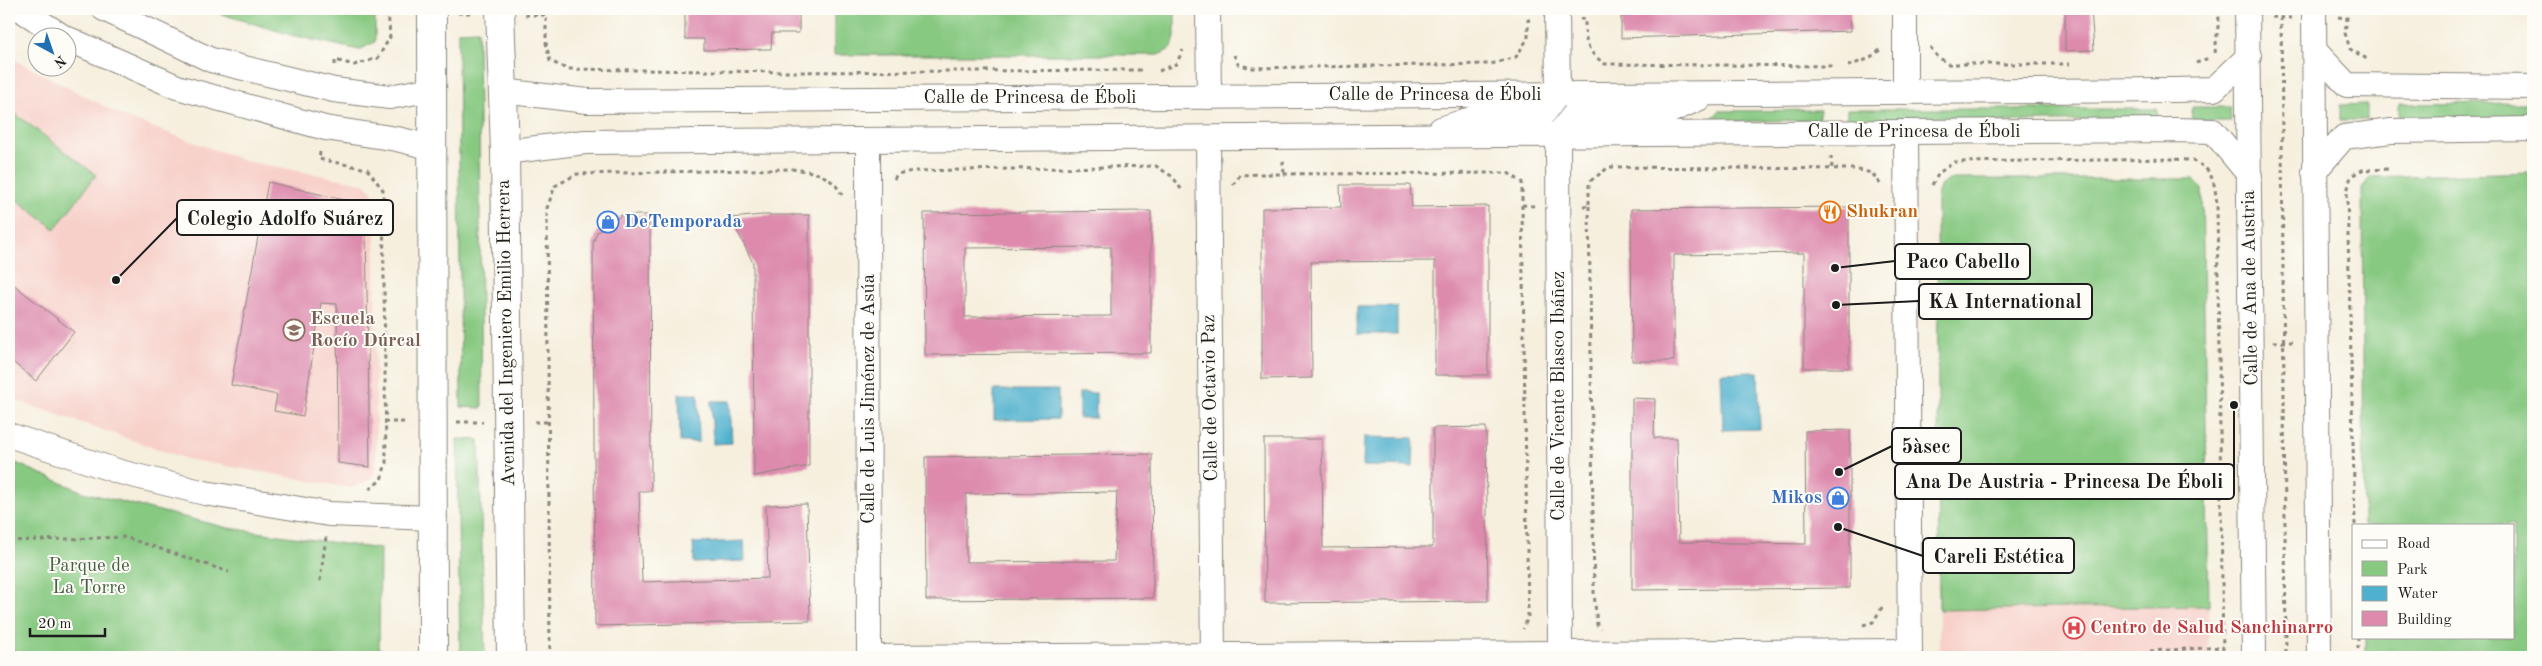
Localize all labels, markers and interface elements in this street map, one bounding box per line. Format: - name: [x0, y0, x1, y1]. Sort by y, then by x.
- north arrow: [28, 28, 78, 78]
- text: N: [51, 52, 68, 70]
- street label: Calle de Princesa de Éboli: [1329, 82, 1542, 105]
- street label: Calle de Princesa de Éboli: [924, 85, 1137, 108]
- street label: Calle de Princesa de Éboli: [1808, 119, 2021, 142]
- street label: Avenida del Ingeniero Emilio Herrera: [495, 179, 519, 487]
- street label: Calle de Ana de Austria: [2240, 189, 2262, 386]
- callout: Colegio Adolfo Suárez: [177, 200, 393, 235]
- restaurant icon: Shukran: [1818, 200, 1842, 224]
- place label: Shukran: [1846, 203, 1918, 222]
- text: Colegio Adolfo Suárez: [187, 210, 383, 230]
- shop icon: DeTemporada: [596, 210, 620, 234]
- place label: DeTemporada: [624, 213, 742, 232]
- callout: Paco Cabello: [1895, 244, 2030, 279]
- text: Paco Cabello: [1906, 253, 2020, 273]
- street label: Calle de Vicente Blasco Ibáñez: [1550, 271, 1569, 521]
- street label: Calle de Luis Jiménez de Asúa: [860, 273, 879, 524]
- callout: KA International: [1919, 284, 2092, 319]
- text: KA International: [1928, 293, 2082, 313]
- place label: Escuela Rocío Dúrcal: [310, 310, 421, 351]
- street label: Calle de Octavio Paz: [1200, 314, 1222, 482]
- school or university icon: Escuela Rocío Dúrcal: [282, 318, 306, 342]
- callout: 5àsec: [1892, 428, 1961, 463]
- text: 5àsec: [1901, 437, 1951, 458]
- callout: Ana De Austria - Princesa De Éboli: [1895, 464, 2234, 499]
- text: Ana De Austria - Princesa De Éboli: [1905, 468, 2223, 493]
- shop icon: Mikos: [1826, 486, 1850, 510]
- place label: Mikos: [1771, 489, 1822, 508]
- legend: [2352, 524, 2514, 638]
- text: Road: [2397, 537, 2431, 552]
- callout: Careli Estética: [1923, 538, 2074, 573]
- text: Careli Estética: [1934, 548, 2065, 568]
- park label: Parque de La Torre: [48, 557, 130, 598]
- text: Park: [2397, 563, 2428, 578]
- text: Water: [2397, 587, 2438, 602]
- scale bar: [30, 606, 105, 638]
- text: Building: [2397, 613, 2452, 628]
- hospital icon: Centro de Salud Sanchinarro: [2062, 616, 2086, 640]
- text: 20 m: [38, 617, 72, 632]
- place label: Centro de Salud Sanchinarro: [2090, 619, 2333, 638]

